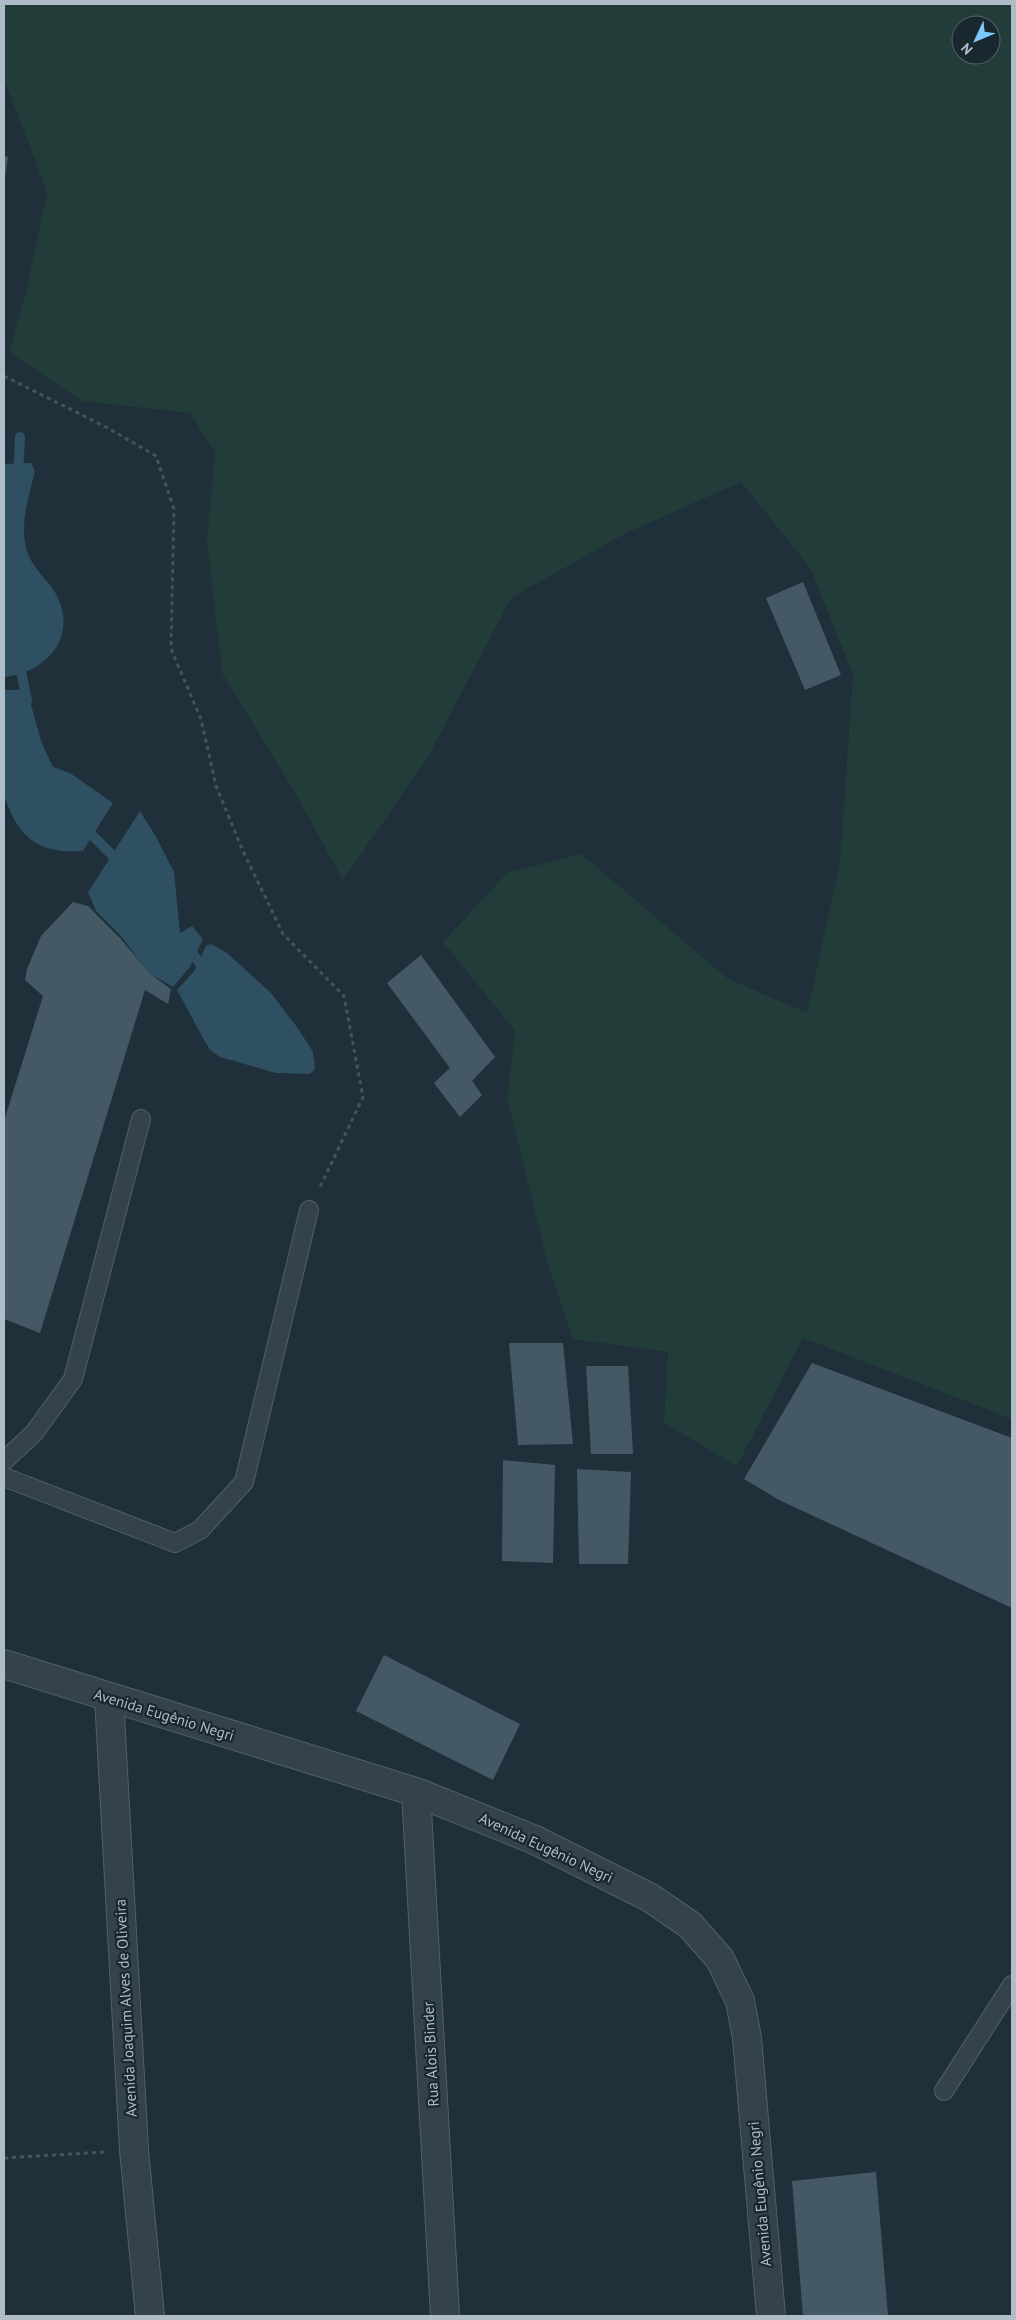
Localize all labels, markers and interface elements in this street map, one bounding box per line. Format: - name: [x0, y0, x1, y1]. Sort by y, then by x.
- north arrow: [951, 15, 1001, 65]
- text: N: [957, 39, 976, 59]
- street label: Avenida Eugênio Negri: [92, 1684, 236, 1745]
- street label: Avenida Eugênio Negri: [476, 1808, 616, 1887]
- street label: Avenida Joaquim Alves de Oliveira: [110, 1899, 141, 2117]
- street label: Rua Alois Binder: [418, 2001, 443, 2107]
- street label: Avenida Eugênio Negri: [744, 2121, 775, 2267]

